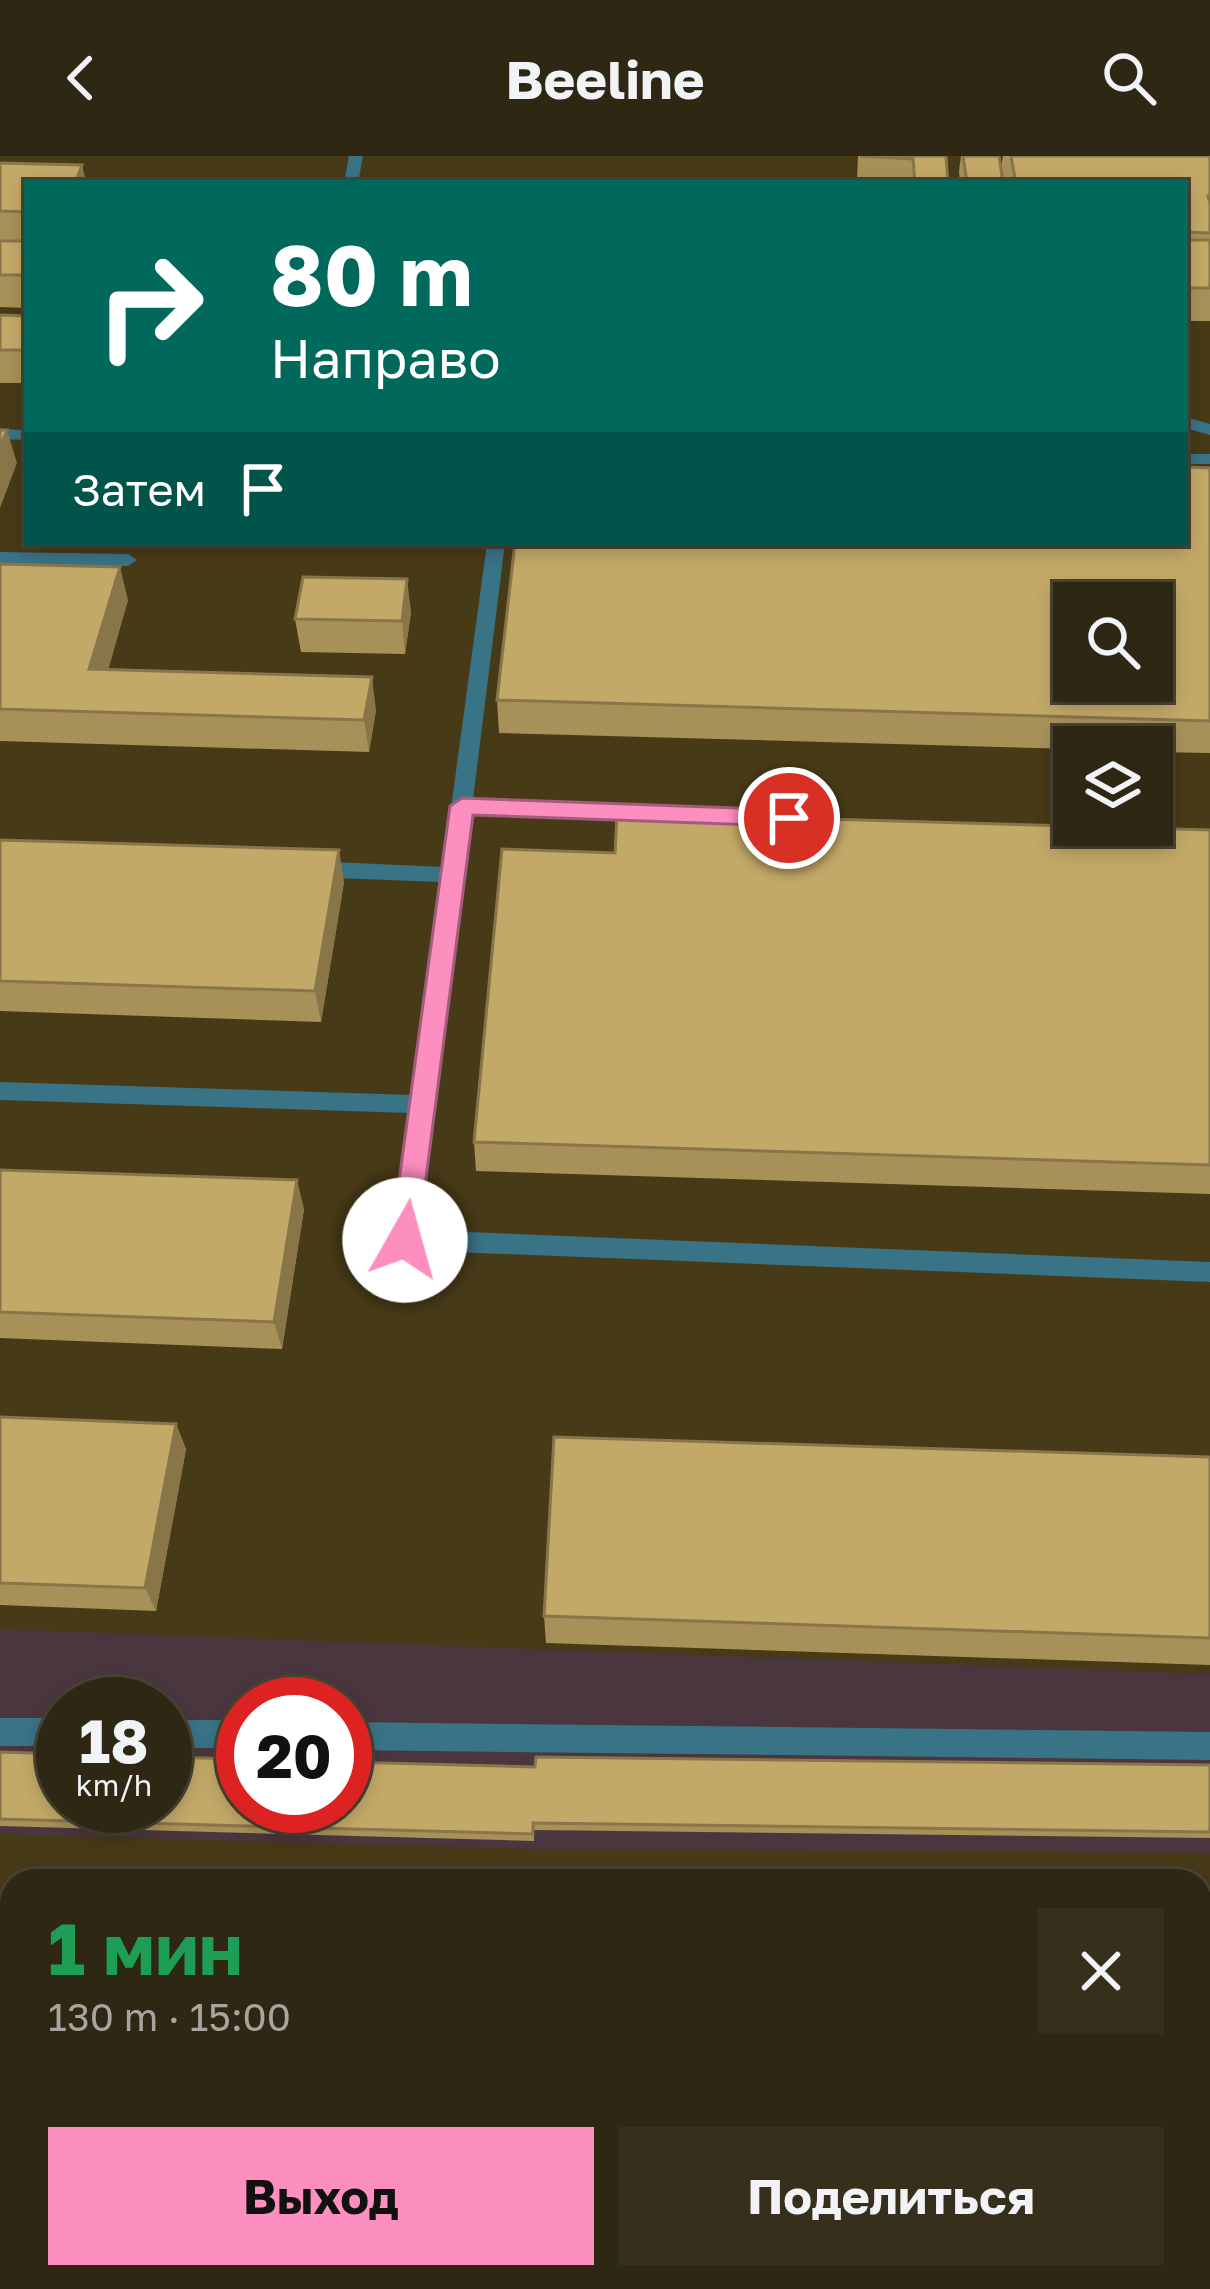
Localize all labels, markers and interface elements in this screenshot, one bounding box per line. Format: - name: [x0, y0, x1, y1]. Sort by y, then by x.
- icon: back: [48, 45, 114, 111]
- icon: search: [1096, 45, 1162, 111]
- text: Beeline: [505, 46, 705, 111]
- text: 80 m: [270, 224, 473, 324]
- icon: right: [72, 228, 228, 384]
- text: Направо: [270, 325, 501, 390]
- icon: arrive: [230, 456, 296, 522]
- text: Затем: [72, 462, 206, 516]
- map controls: [1053, 582, 1173, 846]
- button: search: [1053, 582, 1173, 702]
- button: layers: [1053, 726, 1173, 846]
- pin: [738, 767, 840, 869]
- icon: arrive: [756, 785, 822, 851]
- position arrow: [342, 1177, 468, 1303]
- speed limit sign: 20: [216, 1677, 372, 1833]
- text: 18: [79, 1704, 149, 1776]
- text: km/h: [76, 1767, 152, 1803]
- text: 1 мин: [48, 1904, 243, 1991]
- button: close: [1038, 1908, 1164, 2034]
- text: 130 m · 15:00: [48, 1993, 291, 2040]
- button: Выход: [48, 2127, 594, 2265]
- button: Поделиться: [618, 2127, 1164, 2265]

